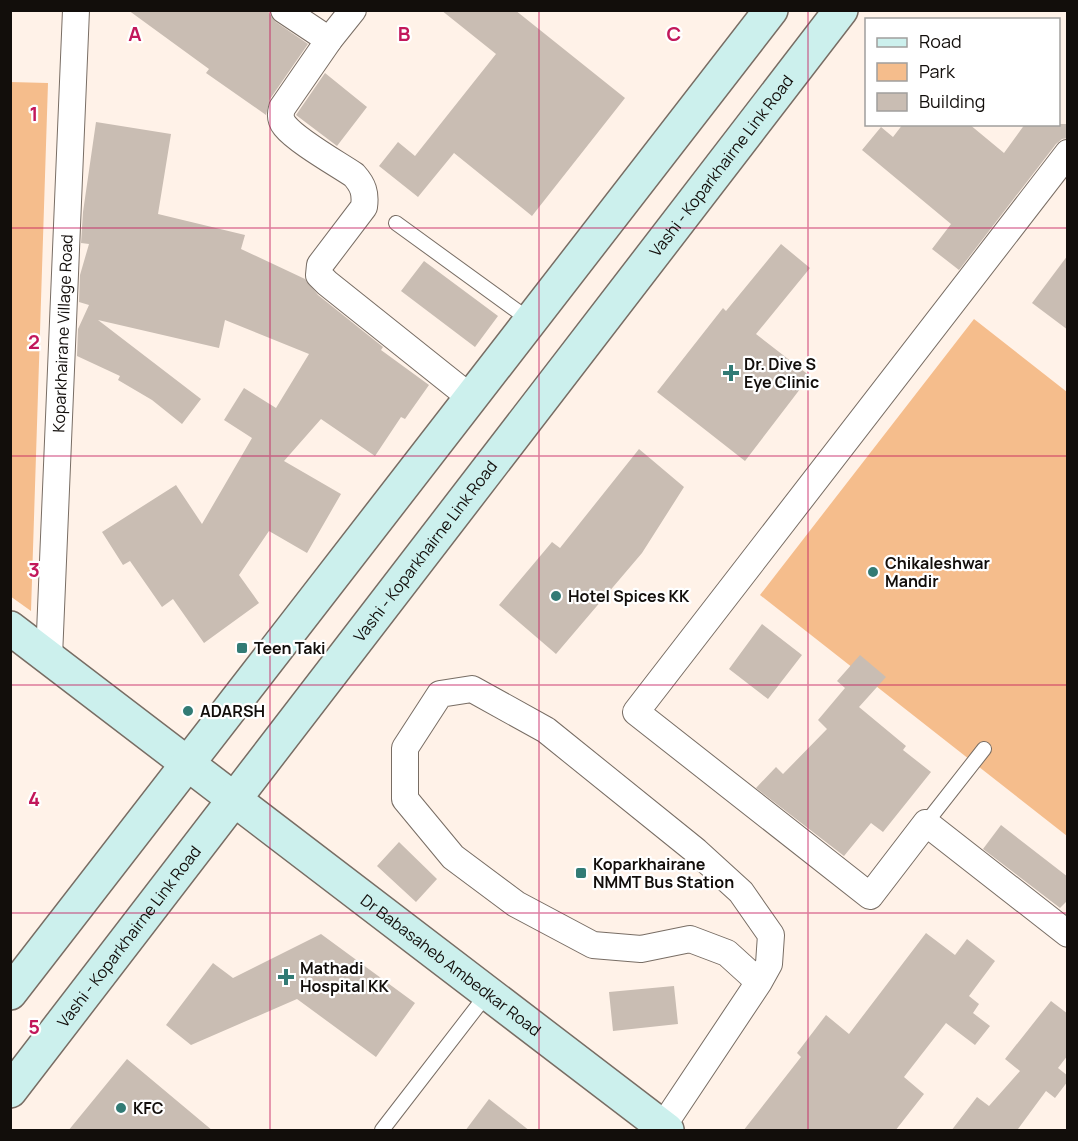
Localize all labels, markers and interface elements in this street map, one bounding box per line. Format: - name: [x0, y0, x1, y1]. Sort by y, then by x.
- legend: [865, 18, 1060, 126]
- text: A: [128, 20, 142, 47]
- text: B: [398, 20, 411, 47]
- text: C: [667, 20, 681, 47]
- text: Road: [919, 29, 962, 53]
- text: Park: [919, 59, 956, 83]
- street label: Vashi - Koparkhairne Link Road: [644, 70, 798, 261]
- text: Building: [919, 89, 985, 113]
- text: 1: [30, 100, 38, 127]
- street label: Koparkhairane Village Road: [47, 234, 78, 433]
- text: 2: [28, 328, 40, 355]
- place label: Dr. Dive S Eye Clinic: [744, 353, 819, 393]
- marker: Dr. Dive S Eye Clinic: [722, 364, 740, 382]
- street label: Vashi - Koparkhairne Link Road: [348, 456, 502, 646]
- place label: Chikaleshwar Mandir: [885, 552, 990, 592]
- text: 3: [28, 556, 40, 583]
- marker: Chikaleshwar Mandir: [866, 565, 880, 579]
- place label: Hotel Spices KK: [568, 585, 690, 607]
- marker: Hotel Spices KK: [549, 589, 563, 603]
- place label: Teen Taki: [254, 637, 326, 659]
- marker: Teen Taki: [235, 641, 249, 655]
- place label: ADARSH: [200, 700, 265, 722]
- marker: ADARSH: [181, 704, 195, 718]
- text: 4: [28, 785, 40, 812]
- street label: Vashi - Koparkhairne Link Road: [52, 841, 206, 1032]
- place label: Koparkhairane NMMT Bus Station: [593, 853, 734, 893]
- marker: Koparkhairane NMMT Bus Station: [574, 866, 588, 880]
- street label: Dr Babasaheb Ambedkar Road: [356, 889, 546, 1041]
- place label: Mathadi Hospital KK: [300, 957, 389, 997]
- marker: Mathadi Hospital KK: [277, 968, 295, 986]
- text: 5: [28, 1013, 40, 1040]
- place label: KFC: [133, 1097, 164, 1119]
- marker: KFC: [114, 1101, 128, 1115]

